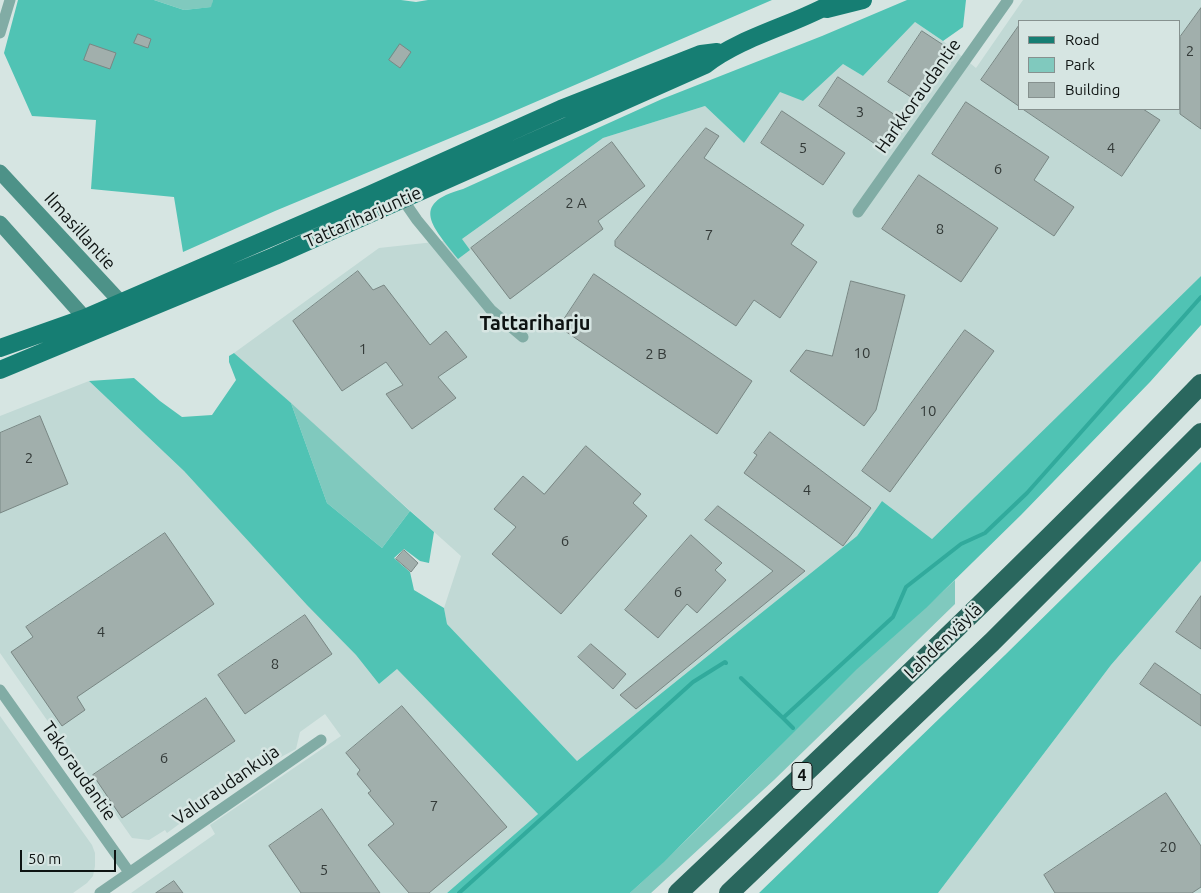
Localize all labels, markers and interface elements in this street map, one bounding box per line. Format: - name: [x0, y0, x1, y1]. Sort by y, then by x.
- legend: [1018, 20, 1181, 110]
- text: Road: [1065, 31, 1100, 48]
- street label: Harkkoraudantie: [871, 35, 965, 157]
- house number: 2: [1186, 42, 1194, 60]
- text: Park: [1065, 56, 1095, 73]
- text: Building: [1065, 81, 1120, 98]
- house number: 3: [856, 103, 864, 121]
- house number: 5: [799, 139, 807, 157]
- house number: 4: [1107, 139, 1115, 157]
- house number: 6: [994, 160, 1002, 178]
- street label: Tattariharjuntie: [301, 182, 425, 252]
- street label: Ilmasillantie: [40, 188, 120, 274]
- house number: 2 A: [565, 194, 587, 212]
- house number: 8: [936, 220, 944, 238]
- house number: 7: [705, 226, 713, 244]
- district label: Tattariharju: [479, 311, 591, 335]
- house number: 1: [359, 340, 367, 358]
- house number: 10: [854, 344, 870, 362]
- house number: 2 B: [645, 345, 667, 363]
- house number: 10: [920, 402, 936, 420]
- house number: 2: [25, 449, 33, 467]
- house number: 4: [803, 481, 811, 499]
- house number: 6: [561, 532, 569, 550]
- house number: 6: [674, 583, 682, 601]
- street label: Lahdenväylä: [899, 598, 987, 684]
- house number: 4: [97, 623, 105, 641]
- house number: 8: [271, 655, 279, 673]
- street label: Takoraudantie: [37, 717, 121, 825]
- street label: Valuraudankuja: [169, 740, 283, 830]
- house number: 6: [160, 749, 168, 767]
- road number: 4: [792, 762, 812, 789]
- house number: 7: [430, 797, 438, 815]
- house number: 20: [1160, 838, 1176, 856]
- scale bar: [22, 840, 119, 872]
- text: 50 m: [28, 850, 61, 867]
- house number: 5: [320, 861, 328, 879]

